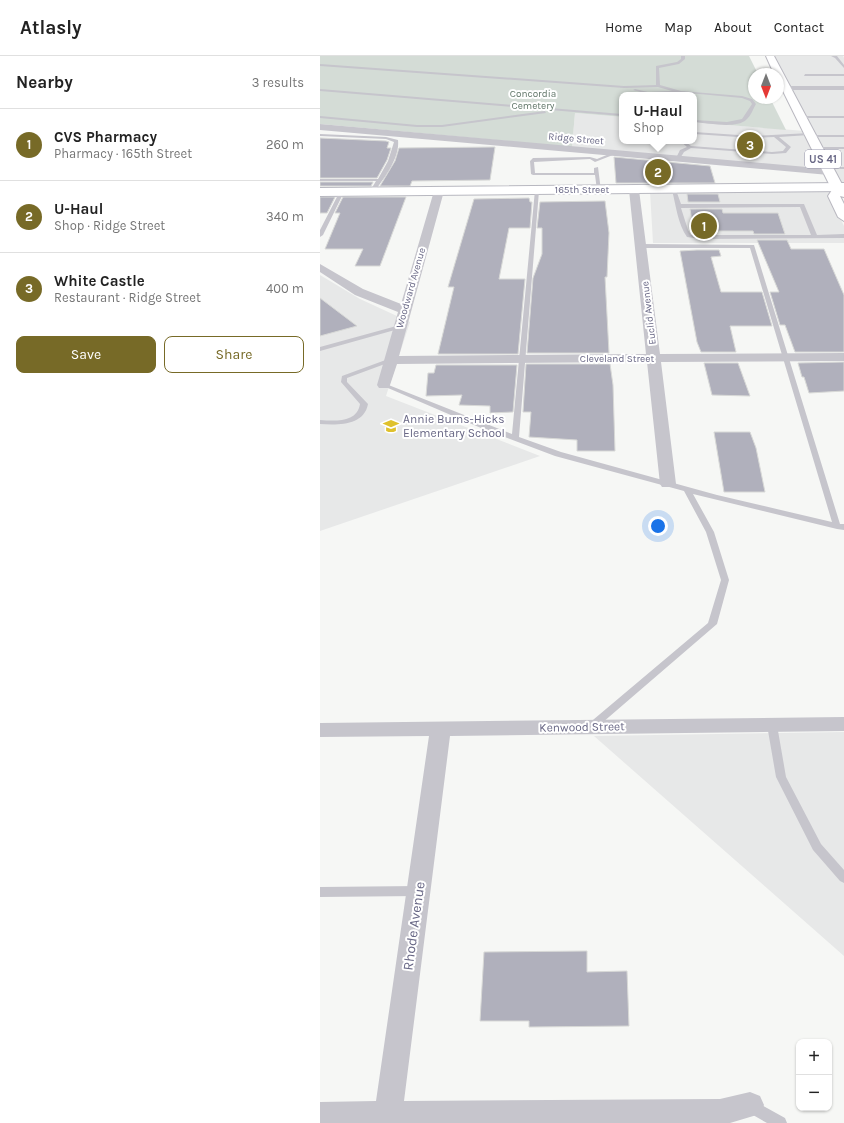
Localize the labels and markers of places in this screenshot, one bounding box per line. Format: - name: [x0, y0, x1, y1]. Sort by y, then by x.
- pin: 3: [737, 130, 763, 160]
- pin: 2: [645, 157, 671, 187]
- pin: 1: [691, 211, 717, 241]
- place label: Annie Burns-Hicks Elementary School: [403, 412, 505, 440]
- school or university icon: Annie Burns-Hicks Elementary School: [382, 417, 400, 435]

